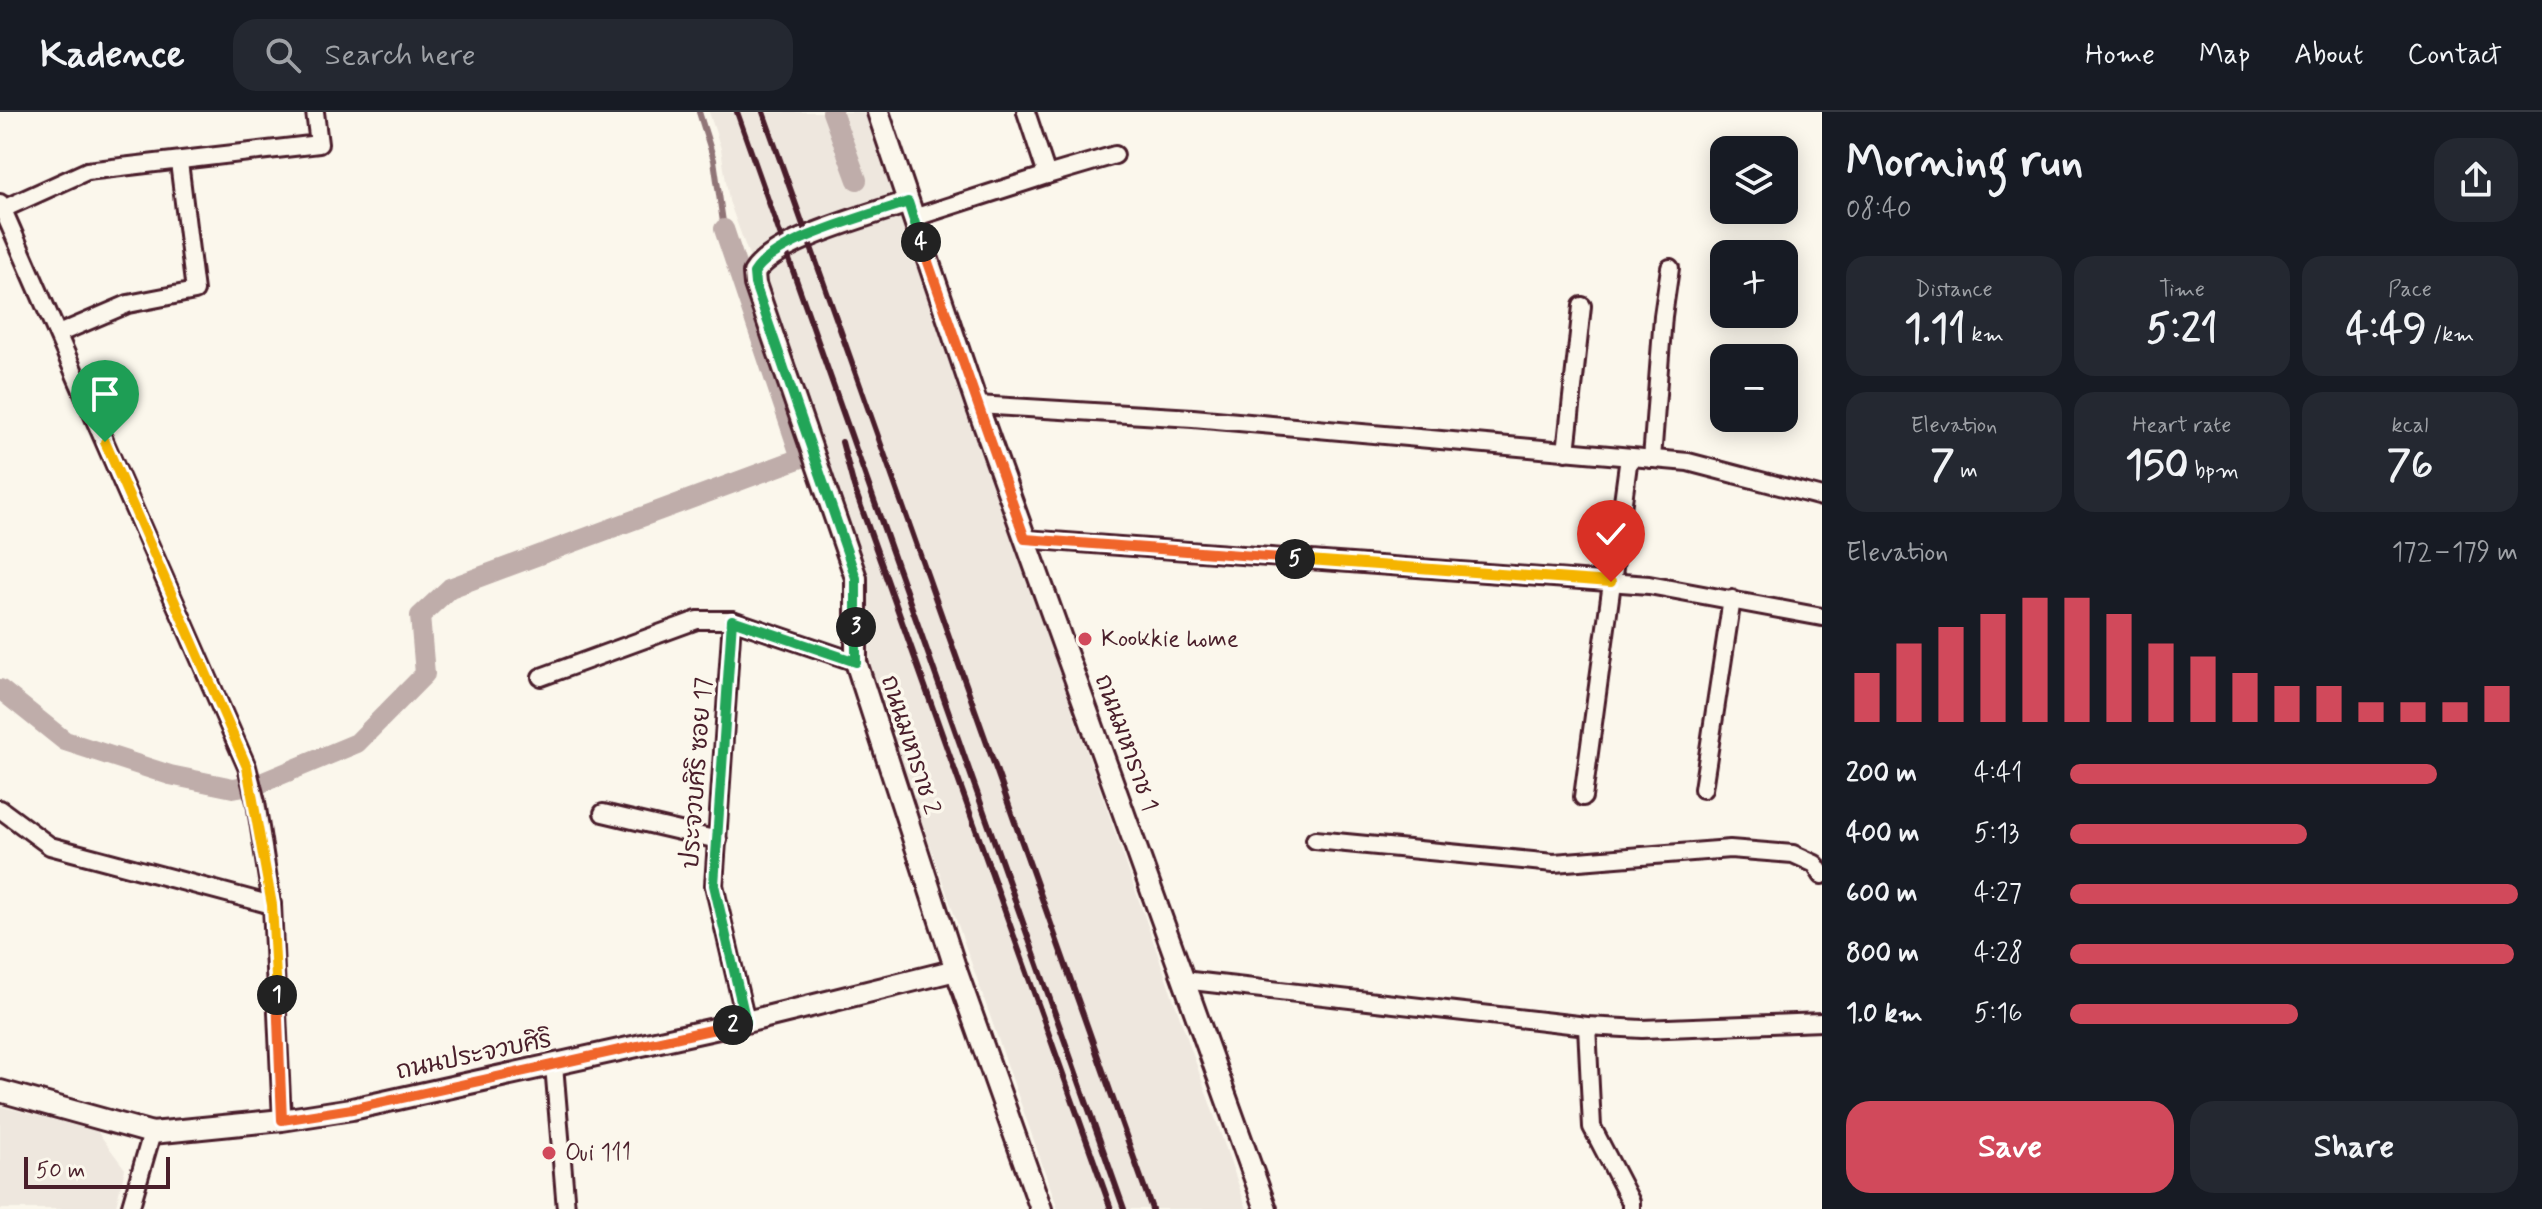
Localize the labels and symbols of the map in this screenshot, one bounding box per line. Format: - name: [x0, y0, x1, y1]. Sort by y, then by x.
- pin: 4: [901, 222, 941, 262]
- pin: [71, 360, 139, 442]
- pin: [1577, 500, 1645, 582]
- pin: 5: [1275, 539, 1315, 579]
- pin: 3: [836, 607, 876, 647]
- place label: Kookkie home: [1101, 624, 1239, 655]
- marker: Kookkie home: [1076, 630, 1094, 648]
- street label: ถนนมหาราช 1: [1087, 670, 1165, 816]
- street label: ถนนมหาราช 2: [873, 672, 947, 819]
- street label: ประจวบศิริ ซอย 17: [676, 676, 720, 870]
- pin: 1: [257, 975, 297, 1015]
- pin: 2: [713, 1005, 753, 1045]
- street label: ถนนประจวบศิริ: [393, 1024, 555, 1088]
- place label: Oui 111: [565, 1138, 631, 1169]
- marker: Oui 111: [540, 1144, 558, 1162]
- scale bar: [24, 1153, 170, 1189]

